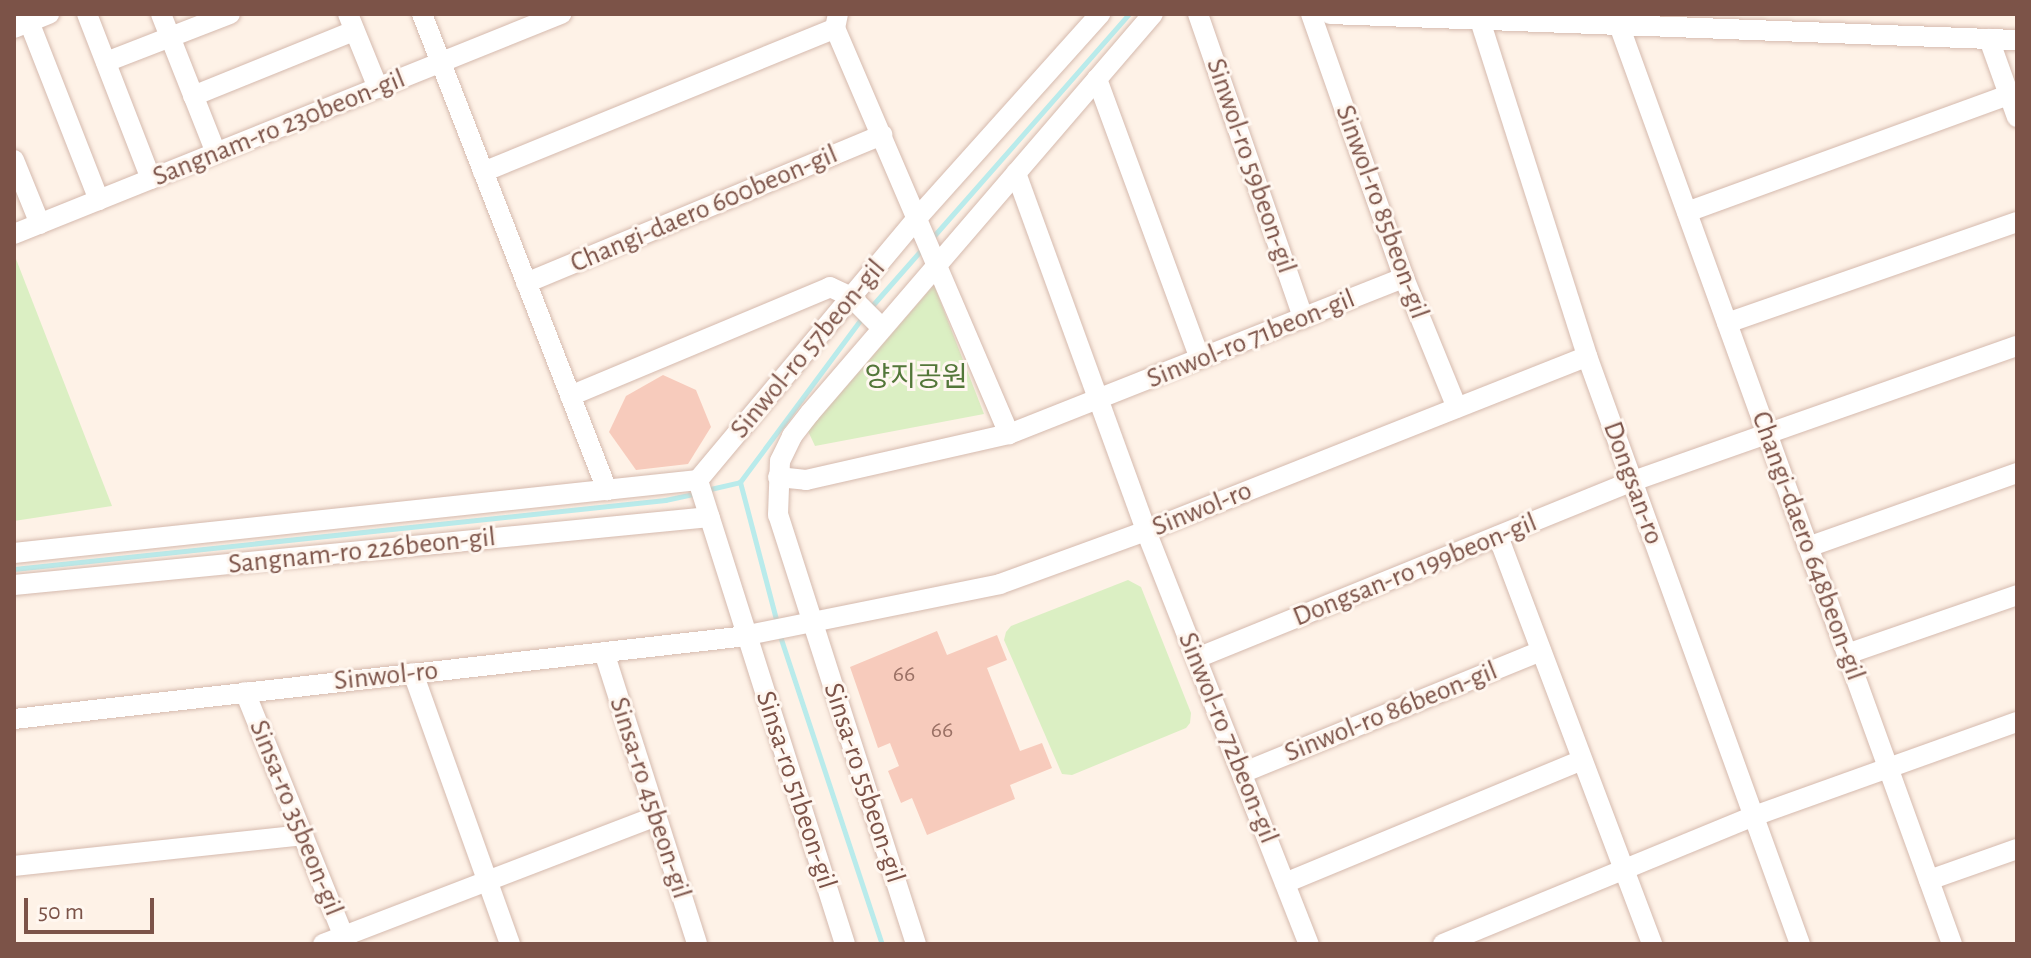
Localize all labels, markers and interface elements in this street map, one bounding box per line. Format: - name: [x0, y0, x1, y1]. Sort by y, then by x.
- street label: Sinwol-ro 59beon-gil: [1198, 54, 1304, 278]
- street label: Sangnam-ro 230beon-gil: [148, 62, 410, 194]
- street label: Sinwol-ro 85beon-gil: [1328, 100, 1436, 324]
- street label: Changi-daero 600beon-gil: [565, 138, 843, 280]
- street label: Sinwol-ro 57beon-gil: [723, 253, 893, 445]
- street label: Sinwol-ro 71beon-gil: [1142, 282, 1360, 396]
- park label: 양지공원: [864, 361, 968, 395]
- street label: Changi-daero 648beon-gil: [1744, 407, 1872, 685]
- street label: Dongsan-ro: [1595, 417, 1671, 549]
- street label: Sinwol-ro: [1147, 474, 1257, 544]
- street label: Dongsan-ro 199beon-gil: [1288, 506, 1542, 634]
- street label: Sangnam-ro 226beon-gil: [227, 520, 497, 582]
- street label: Sinwol-ro 72beon-gil: [1170, 628, 1286, 848]
- street label: Sinwol-ro: [332, 654, 440, 698]
- street label: Sinwol-ro 86beon-gil: [1280, 654, 1502, 770]
- house number: 66: [893, 661, 915, 689]
- street label: Sinsa-ro 55beon-gil: [816, 679, 912, 887]
- street label: Sinsa-ro 51beon-gil: [748, 687, 844, 893]
- street label: Sinsa-ro 45beon-gil: [602, 693, 698, 903]
- street label: Sinsa-ro 35beon-gil: [241, 715, 351, 921]
- house number: 66: [931, 717, 953, 745]
- scale bar: [28, 882, 158, 932]
- text: 50 m: [38, 900, 84, 924]

